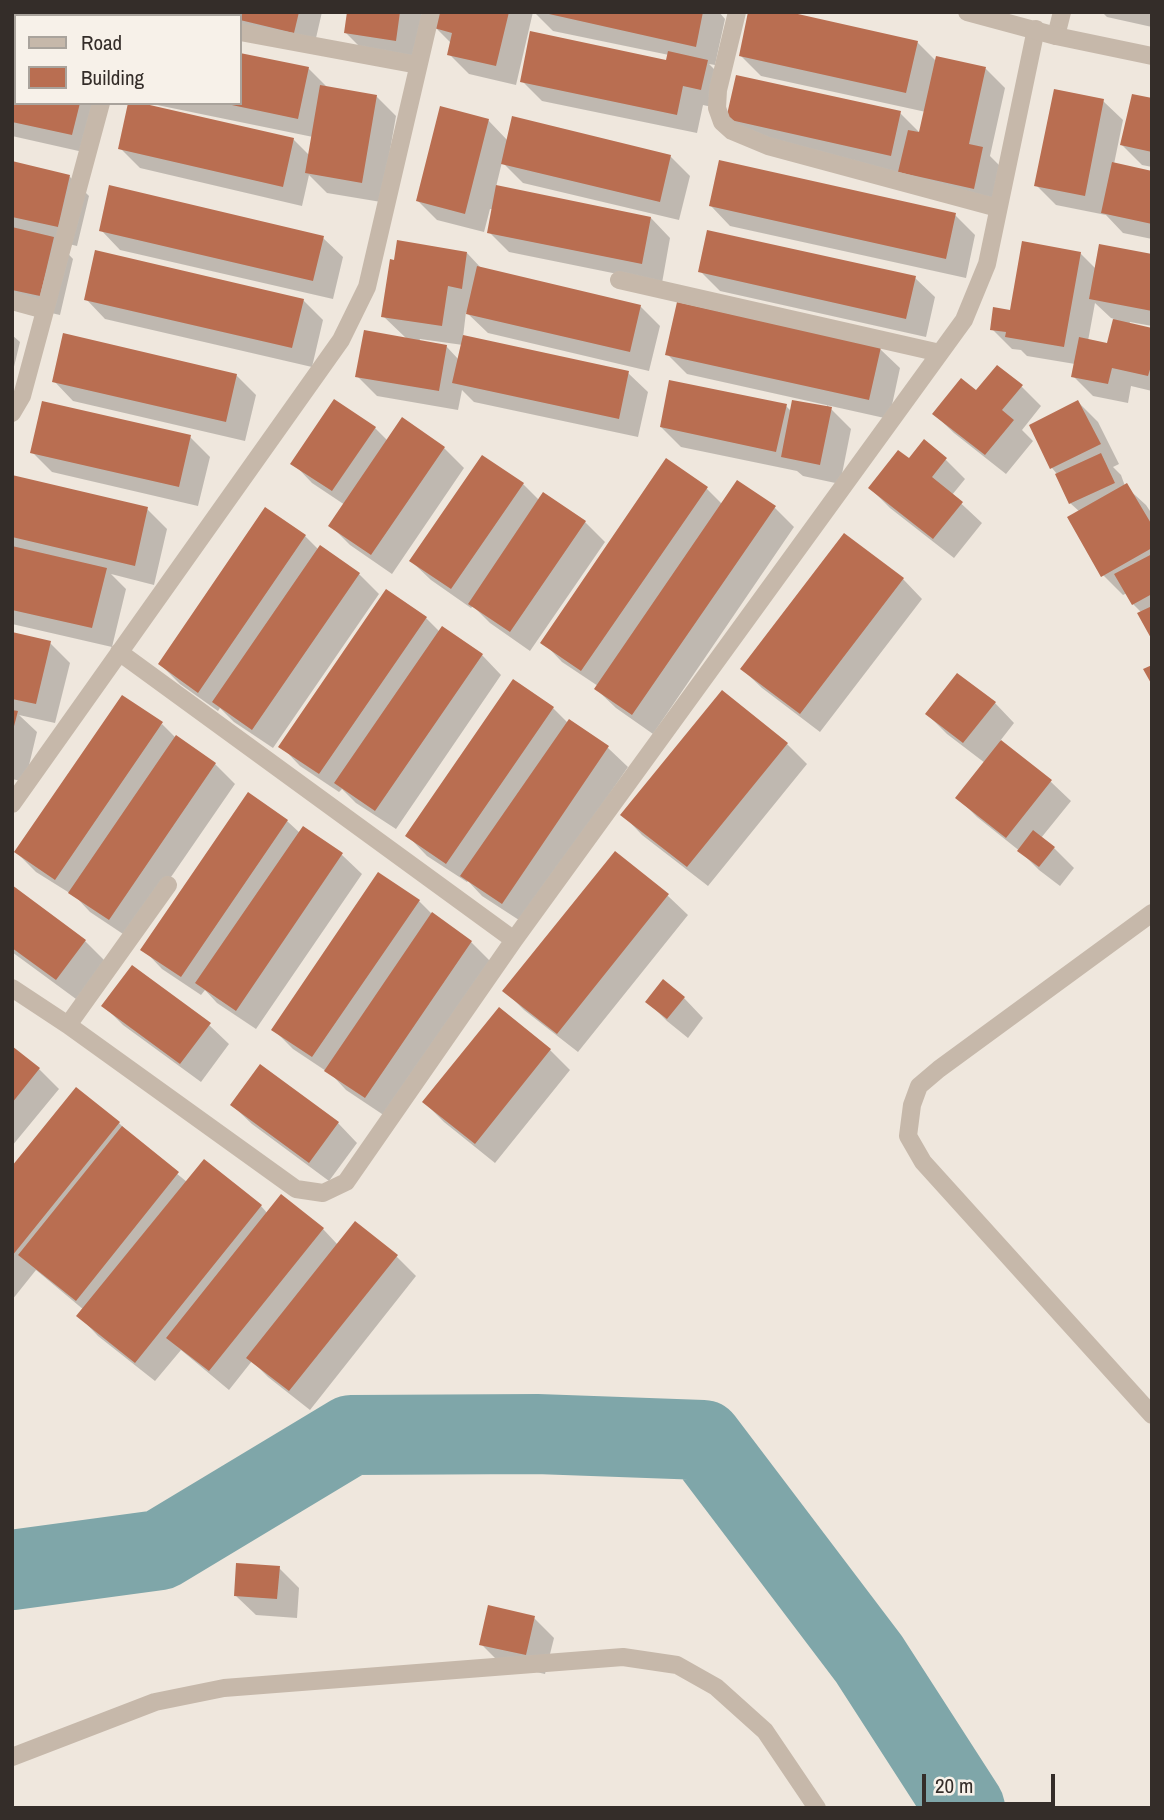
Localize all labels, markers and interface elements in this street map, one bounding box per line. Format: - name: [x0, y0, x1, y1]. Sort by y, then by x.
- legend: [14, 14, 242, 105]
- text: Road: [81, 28, 122, 57]
- text: Building: [81, 63, 144, 92]
- scale bar: [926, 1760, 1059, 1804]
- text: 20 m: [935, 1771, 973, 1800]

